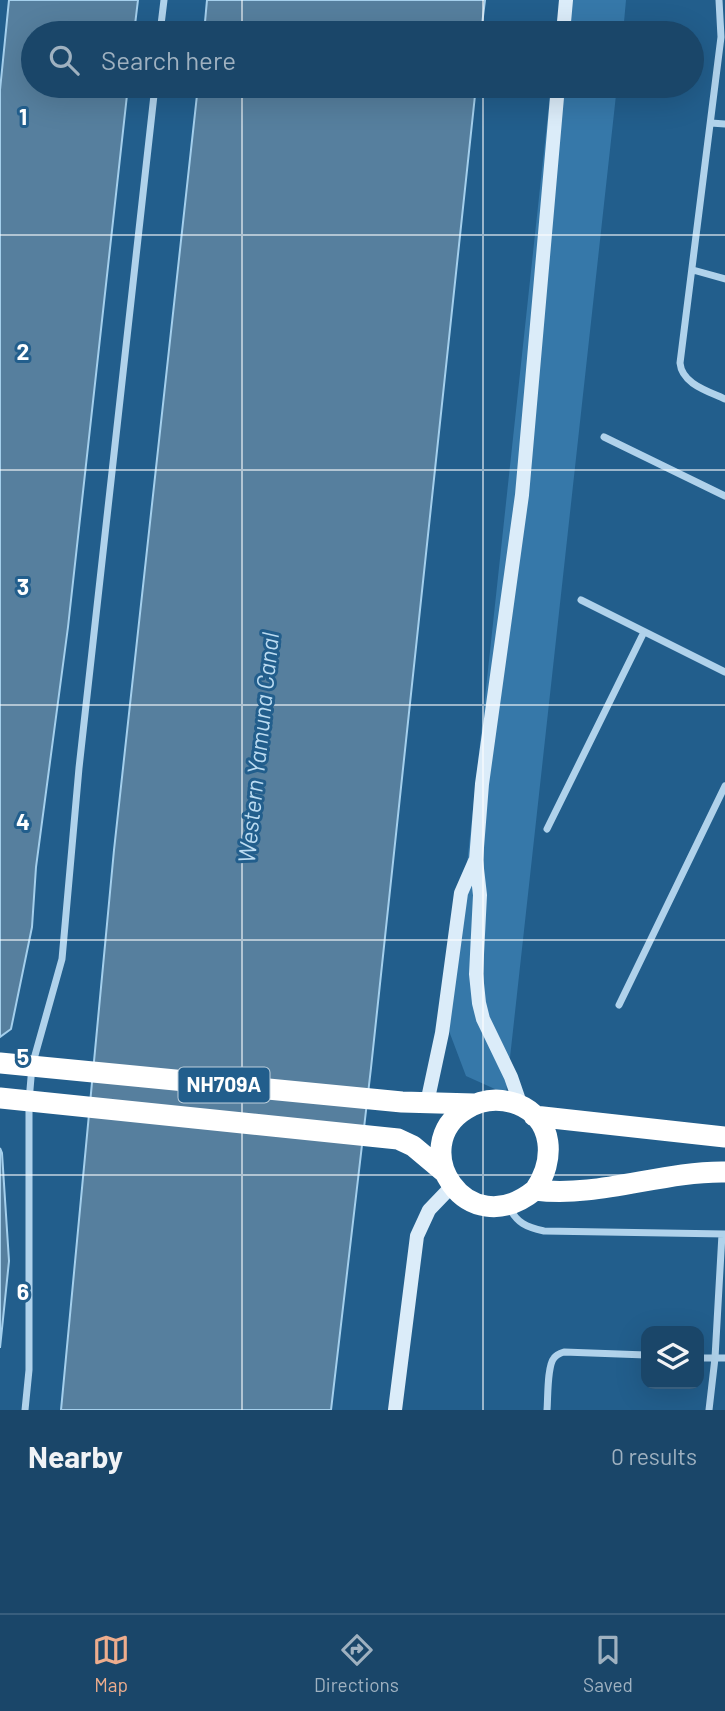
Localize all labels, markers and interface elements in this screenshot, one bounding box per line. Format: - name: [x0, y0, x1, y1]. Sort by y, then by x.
- search box: [21, 21, 704, 98]
- icon: search: [45, 41, 83, 79]
- text: Search here: [101, 44, 236, 75]
- text: 1: [19, 102, 27, 130]
- text: 2: [17, 337, 29, 365]
- text: 3: [17, 572, 29, 600]
- water label: Western Yamuna Canal: [231, 630, 284, 865]
- text: 4: [16, 807, 30, 835]
- text: 5: [17, 1042, 29, 1070]
- road number: NH709A: [178, 1068, 270, 1102]
- text: 6: [17, 1277, 29, 1305]
- map controls: [641, 1326, 704, 1389]
- button: layers: [641, 1326, 704, 1389]
- text: Nearby: [28, 1438, 123, 1474]
- text: 0 results: [611, 1442, 697, 1470]
- tab: Map: [92, 1631, 130, 1696]
- tab: Directions: [314, 1631, 399, 1696]
- tab: Saved: [583, 1631, 633, 1696]

